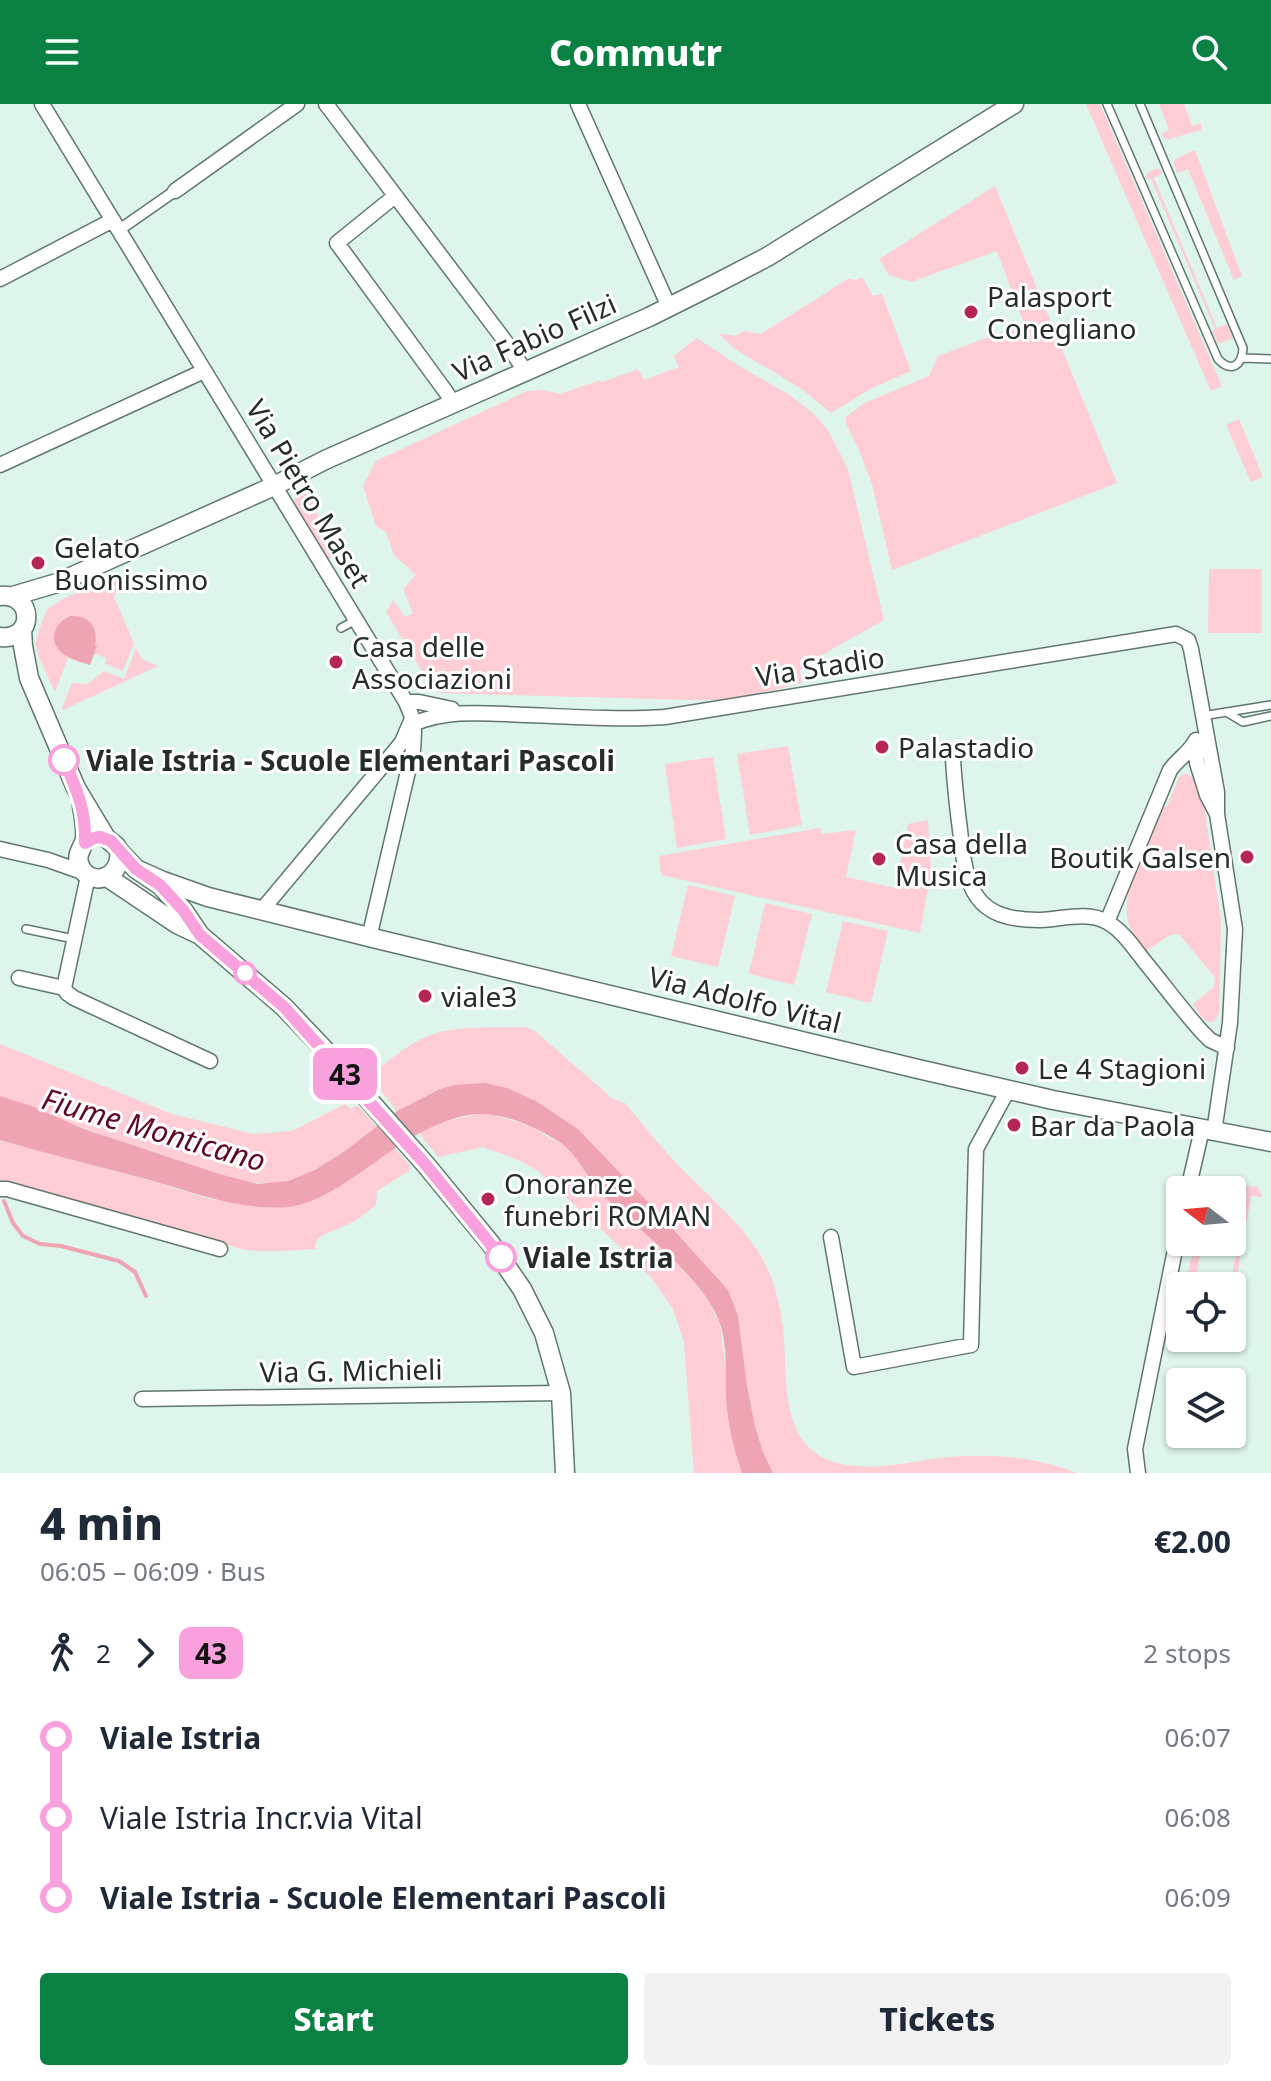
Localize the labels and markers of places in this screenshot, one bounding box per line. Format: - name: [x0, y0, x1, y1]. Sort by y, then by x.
- place label: Palasport Conegliano: [987, 277, 1136, 347]
- marker: Palasport Conegliano: [962, 303, 980, 321]
- place label: Gelato Buonissimo: [54, 528, 208, 598]
- marker: Gelato Buonissimo: [29, 554, 47, 572]
- place label: Casa delle Associazioni: [352, 627, 512, 697]
- marker: Casa delle Associazioni: [327, 653, 345, 671]
- place label: Palastadio: [898, 728, 1034, 766]
- marker: Palastadio: [873, 738, 891, 756]
- place label: Viale Istria - Scuole Elementari Pascoli: [86, 741, 615, 779]
- marker: Viale Istria - Scuole Elementari Pascoli: [49, 745, 79, 775]
- place label: Casa della Musica: [895, 824, 1028, 894]
- place label: Boutik Galsen: [1049, 838, 1231, 876]
- marker: Boutik Galsen: [1238, 848, 1256, 866]
- marker: Casa della Musica: [870, 850, 888, 868]
- unlabelled marker: [234, 962, 256, 984]
- place label: viale3: [441, 977, 517, 1015]
- marker: viale3: [416, 987, 434, 1005]
- place label: Le 4 Stagioni: [1038, 1049, 1206, 1087]
- marker: Le 4 Stagioni: [1013, 1059, 1031, 1077]
- place label: Bar da Paola: [1030, 1106, 1195, 1144]
- marker: Bar da Paola: [1005, 1116, 1023, 1134]
- place label: Onoranze funebri ROMAN: [504, 1164, 711, 1234]
- marker: Onoranze funebri ROMAN: [479, 1190, 497, 1208]
- place label: Viale Istria: [523, 1238, 673, 1276]
- marker: Viale Istria: [486, 1242, 516, 1272]

